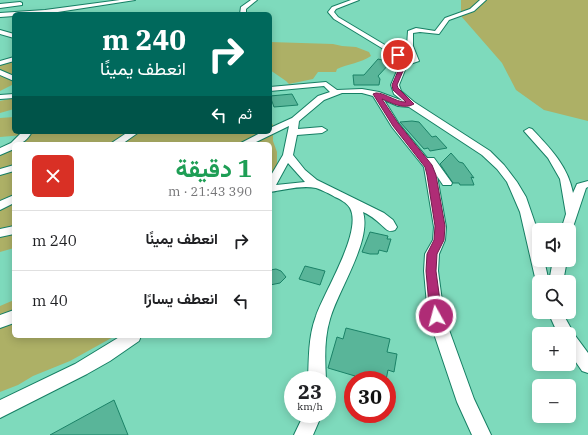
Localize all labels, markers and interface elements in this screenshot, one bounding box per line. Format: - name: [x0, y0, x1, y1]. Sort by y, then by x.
- text: 240 m: [102, 21, 186, 58]
- icon: right: [200, 28, 252, 80]
- pin: [381, 38, 415, 72]
- icon: arrive: [387, 44, 409, 66]
- text: انعطف يمينًا: [100, 57, 186, 80]
- icon: left: [208, 104, 230, 126]
- text: ثم: [238, 104, 252, 123]
- text: 1 دقيقة: [175, 152, 252, 184]
- button: close: [32, 155, 74, 197]
- text: 390 m · 21:43: [168, 183, 252, 200]
- map controls: [532, 223, 576, 423]
- button: sound: [532, 223, 576, 267]
- text: انعطف يمينًا: [145, 229, 218, 248]
- icon: right: [230, 230, 252, 252]
- text: 240 m: [32, 231, 77, 250]
- button: search: [532, 275, 576, 319]
- text: انعطف يسارًا: [144, 289, 218, 308]
- icon: left: [230, 290, 252, 312]
- text: 40 m: [32, 291, 68, 310]
- position arrow: [415, 295, 457, 337]
- button: +: [532, 327, 576, 371]
- speed limit sign: 30: [344, 371, 396, 423]
- text: 23: [298, 378, 322, 405]
- button: −: [532, 379, 576, 423]
- text: km/h: [297, 400, 323, 413]

